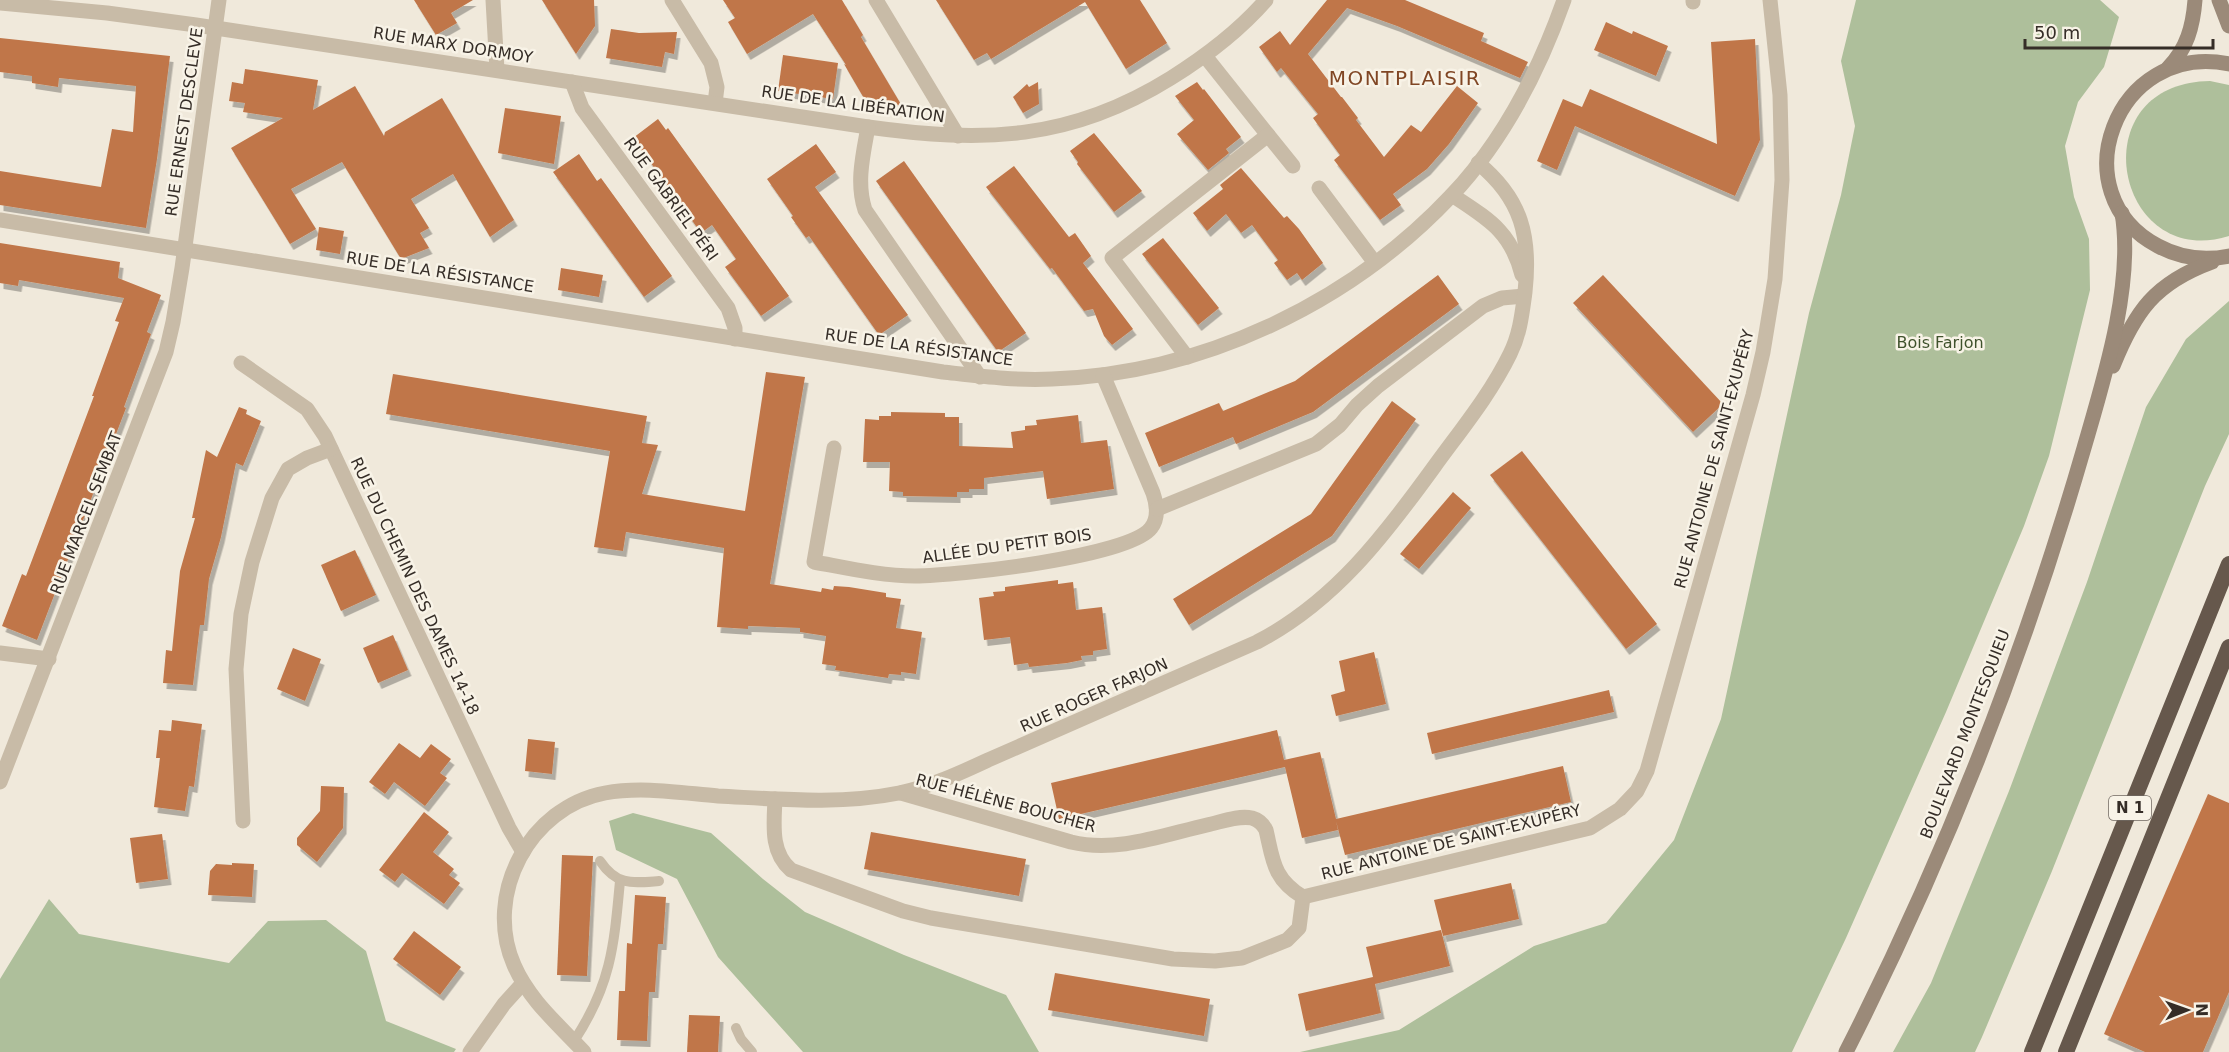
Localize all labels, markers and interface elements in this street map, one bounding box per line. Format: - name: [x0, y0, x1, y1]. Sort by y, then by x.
- scale bar: [2025, 12, 2212, 50]
- text: 50 m: [2034, 22, 2080, 43]
- street label: RUE MARX DORMOY: [372, 23, 534, 67]
- street label: RUE ERNEST DESCLEVE: [161, 27, 207, 217]
- district label: MONTPLAISIR: [1329, 66, 1481, 90]
- street label: RUE DE LA LIBÉRATION: [760, 82, 946, 126]
- street label: RUE GABRIEL PÉRI: [620, 134, 722, 264]
- street label: RUE DE LA RÉSISTANCE: [345, 248, 535, 296]
- street label: RUE DE LA RÉSISTANCE: [824, 324, 1014, 370]
- street label: RUE ANTOINE DE SAINT-EXUPÉRY: [1670, 327, 1758, 591]
- park label: Bois Farjon: [1896, 333, 1984, 352]
- street label: RUE MARCEL SEMBAT: [46, 429, 126, 597]
- street label: RUE DU CHEMIN DES DAMES 14-18: [347, 454, 483, 718]
- street label: ALLÉE DU PETIT BOIS: [921, 525, 1093, 567]
- street label: BOULEVARD MONTESQUIEU: [1916, 627, 2014, 841]
- street label: RUE ROGER FARJON: [1017, 654, 1171, 736]
- street label: RUE HÉLÈNE BOUCHER: [914, 770, 1098, 836]
- road number: N 1: [2109, 796, 2151, 820]
- street label: RUE ANTOINE DE SAINT-EXUPÉRY: [1319, 800, 1583, 884]
- north arrow: [2157, 980, 2217, 1040]
- text: N: [2192, 1003, 2211, 1017]

